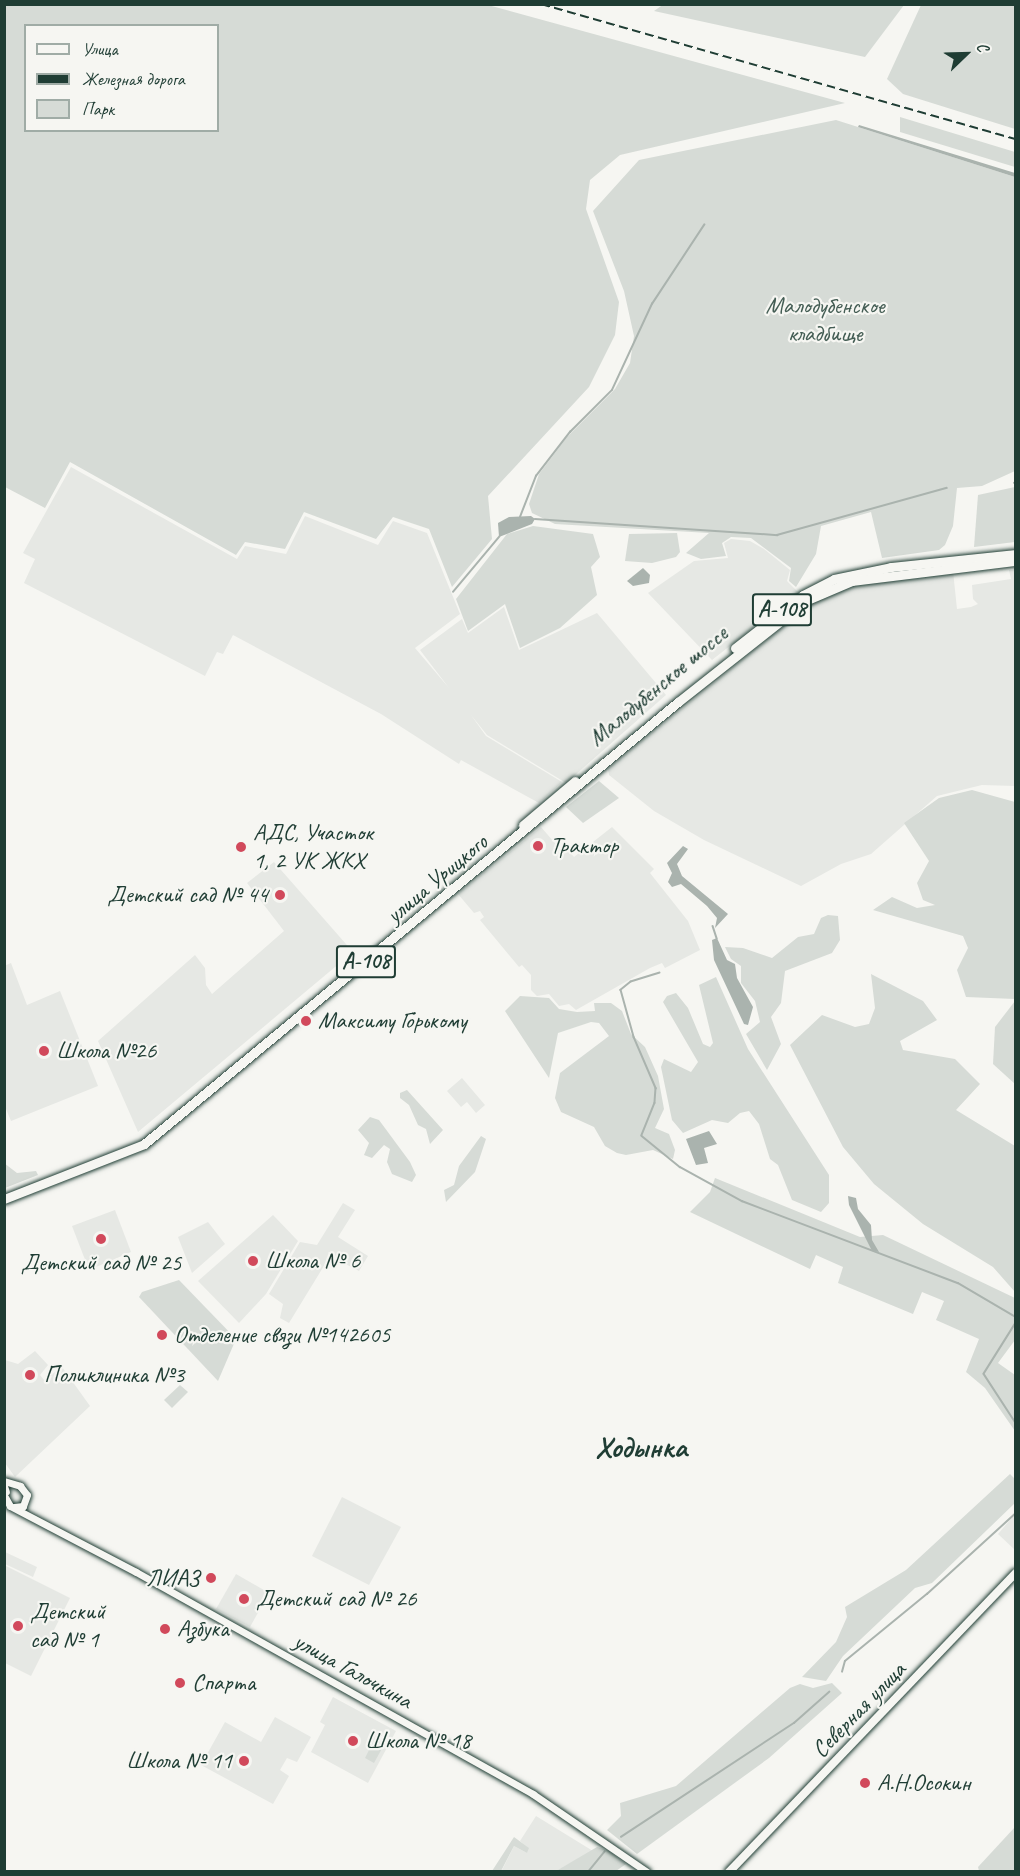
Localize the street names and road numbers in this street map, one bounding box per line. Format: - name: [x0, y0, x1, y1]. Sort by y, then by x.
- road number: А-108: [750, 591, 814, 629]
- street label: Малодубенское шоссе: [583, 619, 733, 753]
- street label: улица Урицкого: [381, 829, 493, 929]
- road number: А-108: [334, 943, 398, 981]
- street label: улица Галочкина: [288, 1626, 418, 1716]
- street label: Северная улица: [806, 1655, 912, 1765]

